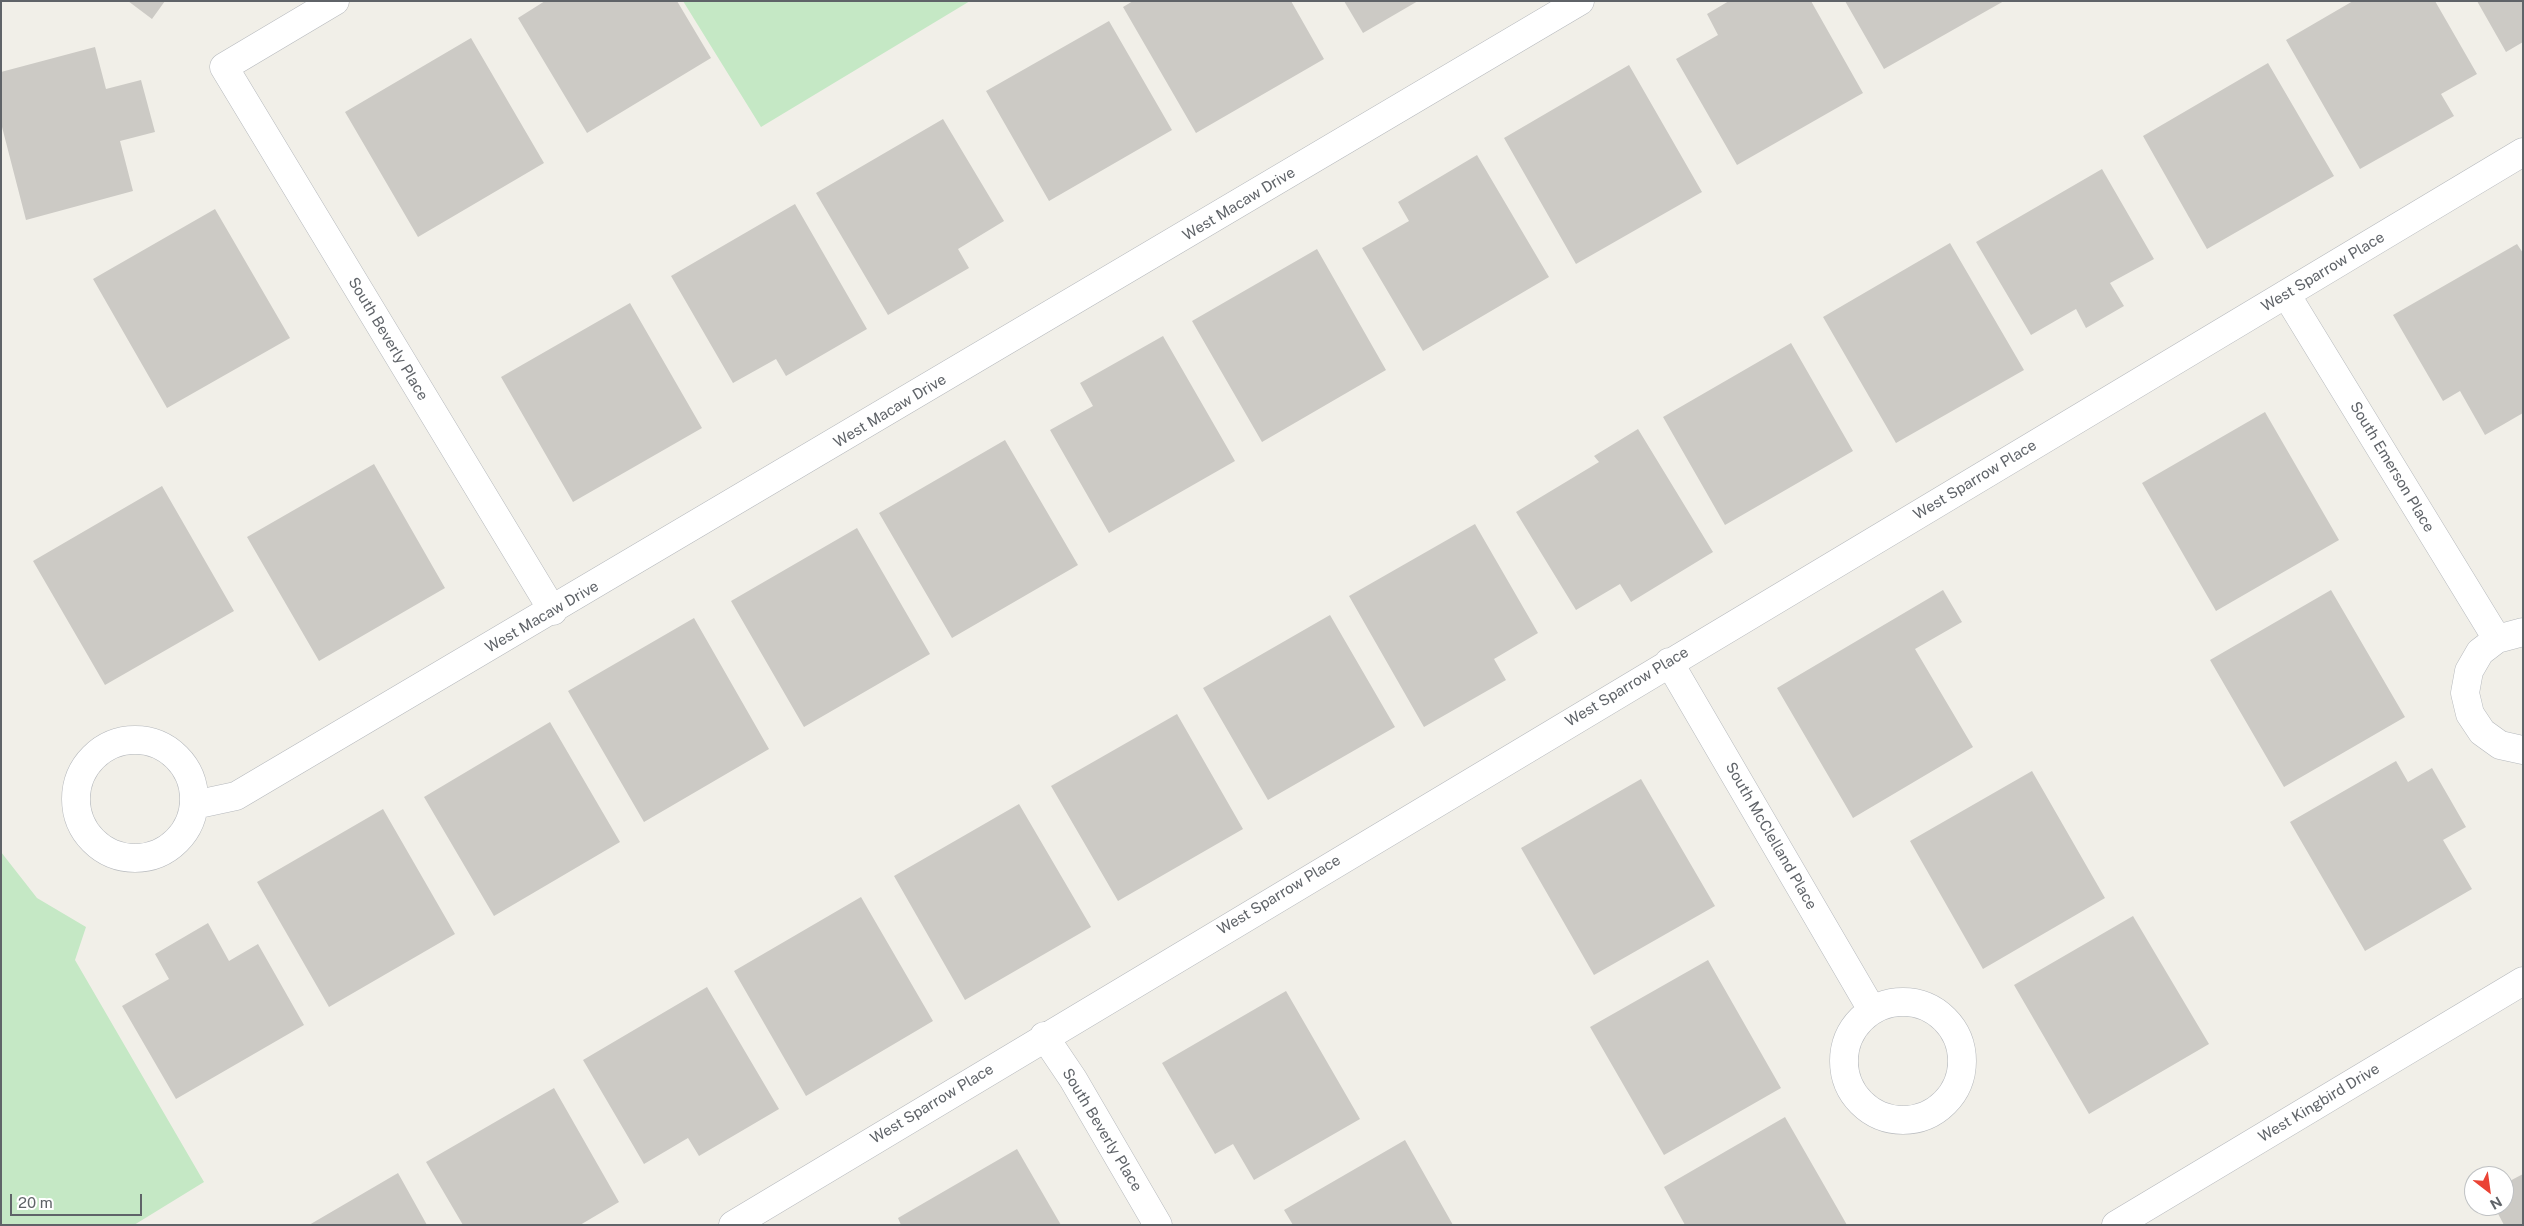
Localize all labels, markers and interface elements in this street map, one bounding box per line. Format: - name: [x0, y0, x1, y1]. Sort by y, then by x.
- street label: West Macaw Drive: [1180, 163, 1298, 245]
- street label: West Sparrow Place: [2258, 228, 2388, 316]
- street label: South Beverly Place: [344, 274, 432, 404]
- street label: West Macaw Drive: [831, 370, 949, 452]
- street label: South Emerson Place: [2346, 398, 2438, 536]
- street label: West Sparrow Place: [1910, 436, 2040, 524]
- street label: West Macaw Drive: [482, 577, 602, 657]
- street label: West Sparrow Place: [1562, 643, 1692, 731]
- street label: South McClelland Place: [1721, 759, 1821, 913]
- street label: West Sparrow Place: [1214, 851, 1344, 939]
- street label: West Sparrow Place: [867, 1060, 997, 1148]
- street label: West Kingbird Drive: [2255, 1060, 2383, 1146]
- street label: South Beverly Place: [1058, 1065, 1146, 1195]
- north arrow: [2464, 1166, 2514, 1216]
- scale bar: [12, 1184, 145, 1216]
- text: N: [2487, 1193, 2505, 1213]
- text: 20 m: [18, 1194, 53, 1211]

